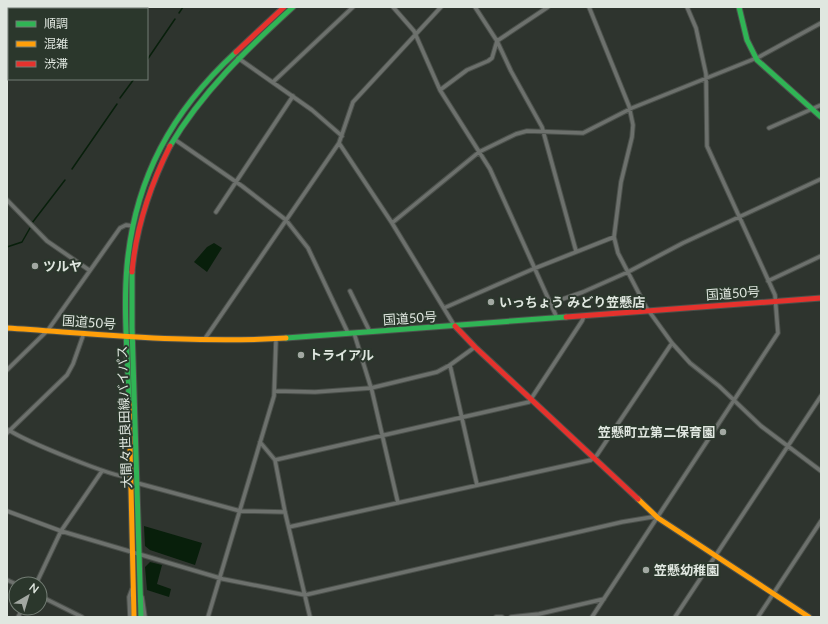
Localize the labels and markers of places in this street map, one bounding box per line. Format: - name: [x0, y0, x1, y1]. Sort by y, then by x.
- place label: ツルヤ: [43, 258, 82, 274]
- marker: ツルヤ: [30, 261, 40, 271]
- place label: いっちょう みどり笠懸店: [499, 294, 645, 310]
- marker: いっちょう みどり笠懸店: [486, 297, 496, 307]
- place label: トライアル: [309, 347, 374, 363]
- marker: トライアル: [296, 350, 306, 360]
- place label: 笠懸町立第二保育園: [598, 424, 715, 440]
- marker: 笠懸町立第二保育園: [718, 427, 728, 437]
- place label: 笠懸幼稚園: [654, 562, 719, 578]
- marker: 笠懸幼稚園: [641, 565, 651, 575]

